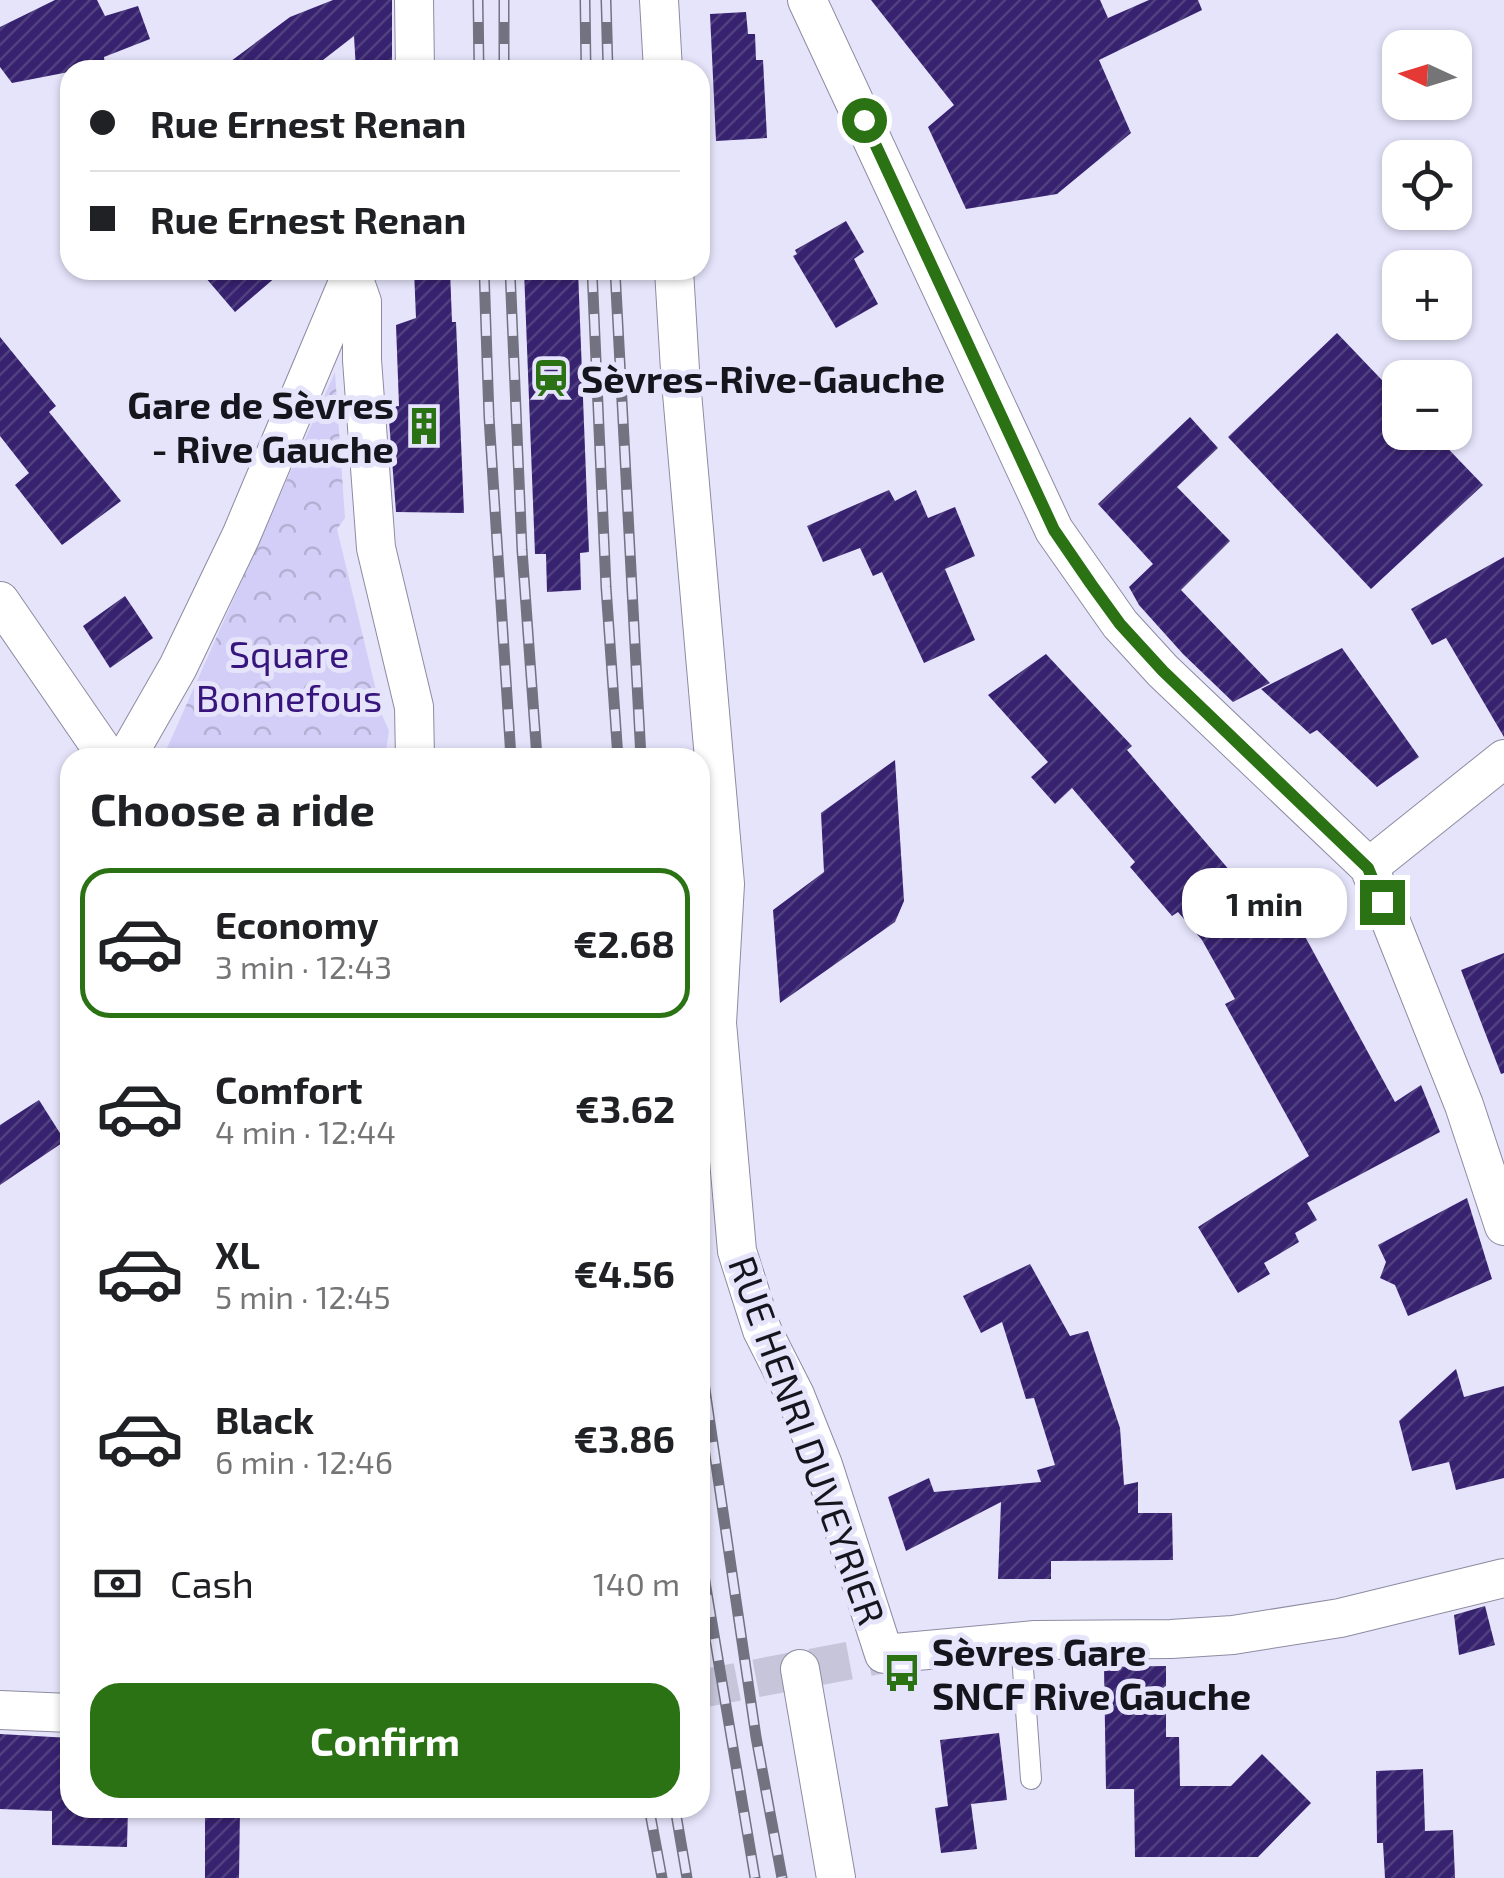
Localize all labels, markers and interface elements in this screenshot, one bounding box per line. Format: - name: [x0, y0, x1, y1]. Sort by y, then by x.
- north arrow: [1382, 30, 1472, 120]
- map controls: [1382, 30, 1472, 450]
- route start: [842, 98, 887, 143]
- text: Rue Ernest Renan: [150, 100, 466, 146]
- button: locate: [1382, 140, 1472, 230]
- text: Rue Ernest Renan: [150, 196, 466, 242]
- button: +: [1382, 250, 1472, 340]
- place label: Sèvres-Rive-Gauche: [581, 355, 945, 401]
- station icon: Sèvres-Rive-Gauche: [530, 357, 572, 399]
- button: −: [1382, 360, 1472, 450]
- place label: Gare de Sèvres - Rive Gauche: [127, 381, 394, 471]
- building icon: Gare de Sèvres - Rive Gauche: [403, 405, 445, 447]
- park label: Square Bonnefous: [196, 630, 382, 720]
- text: Choose a ride: [90, 781, 375, 835]
- callout: 1 min: [1182, 867, 1347, 937]
- route end: [1360, 880, 1405, 925]
- text: 1 min: [1226, 884, 1303, 922]
- icon: car: [95, 898, 185, 988]
- text: Economy: [215, 901, 379, 947]
- text: €2.68: [573, 920, 675, 966]
- text: 3 min · 12:43: [215, 947, 392, 985]
- icon: car: [95, 1063, 185, 1153]
- text: Comfort: [215, 1066, 363, 1112]
- text: €3.62: [575, 1085, 675, 1131]
- text: 4 min · 12:44: [215, 1112, 396, 1150]
- icon: car: [95, 1228, 185, 1318]
- text: XL: [215, 1231, 260, 1277]
- text: €4.56: [574, 1250, 675, 1296]
- street label: RUE HENRI DUVEYRIER: [720, 1250, 896, 1630]
- text: 5 min · 12:45: [215, 1277, 391, 1315]
- icon: car: [95, 1393, 185, 1483]
- text: Black: [215, 1396, 314, 1442]
- text: €3.86: [574, 1415, 675, 1461]
- text: 6 min · 12:46: [215, 1442, 393, 1480]
- icon: cash: [90, 1556, 145, 1611]
- text: Cash: [170, 1560, 254, 1606]
- text: 140 m: [593, 1564, 680, 1602]
- place label: Sèvres Gare SNCF Rive Gauche: [932, 1628, 1251, 1718]
- bus stop icon: Sèvres Gare SNCF Rive Gauche: [881, 1652, 923, 1694]
- button: Confirm: [90, 1683, 680, 1798]

